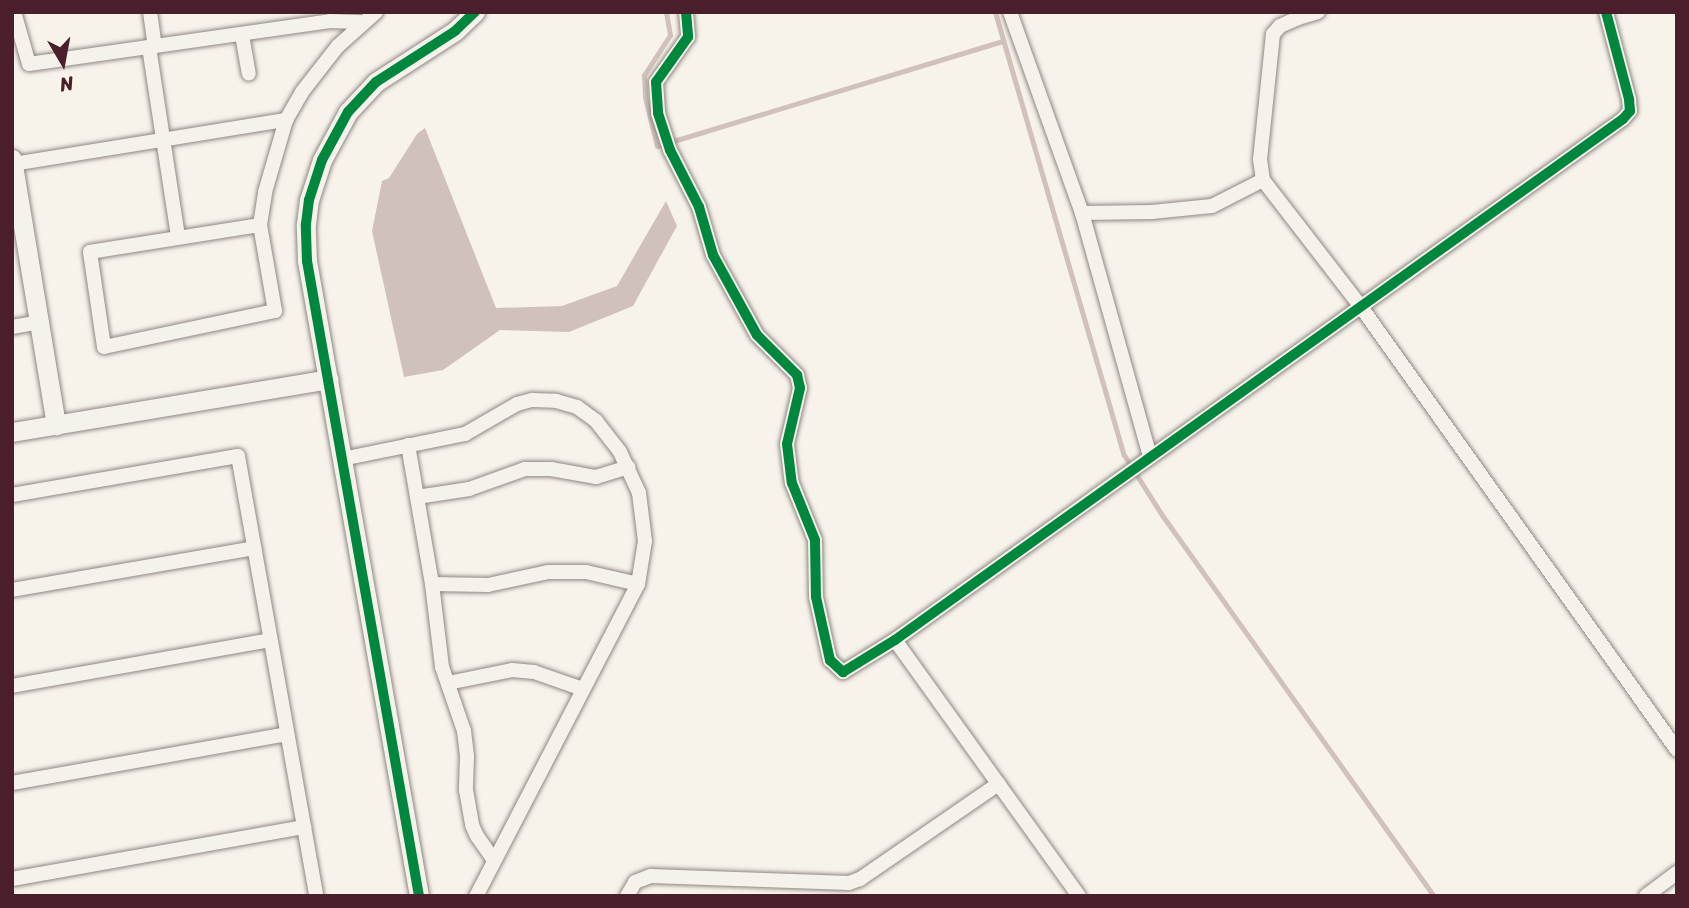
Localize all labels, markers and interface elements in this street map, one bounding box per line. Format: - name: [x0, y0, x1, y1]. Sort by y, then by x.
- north arrow: [28, 28, 98, 98]
- text: N: [57, 67, 76, 102]

